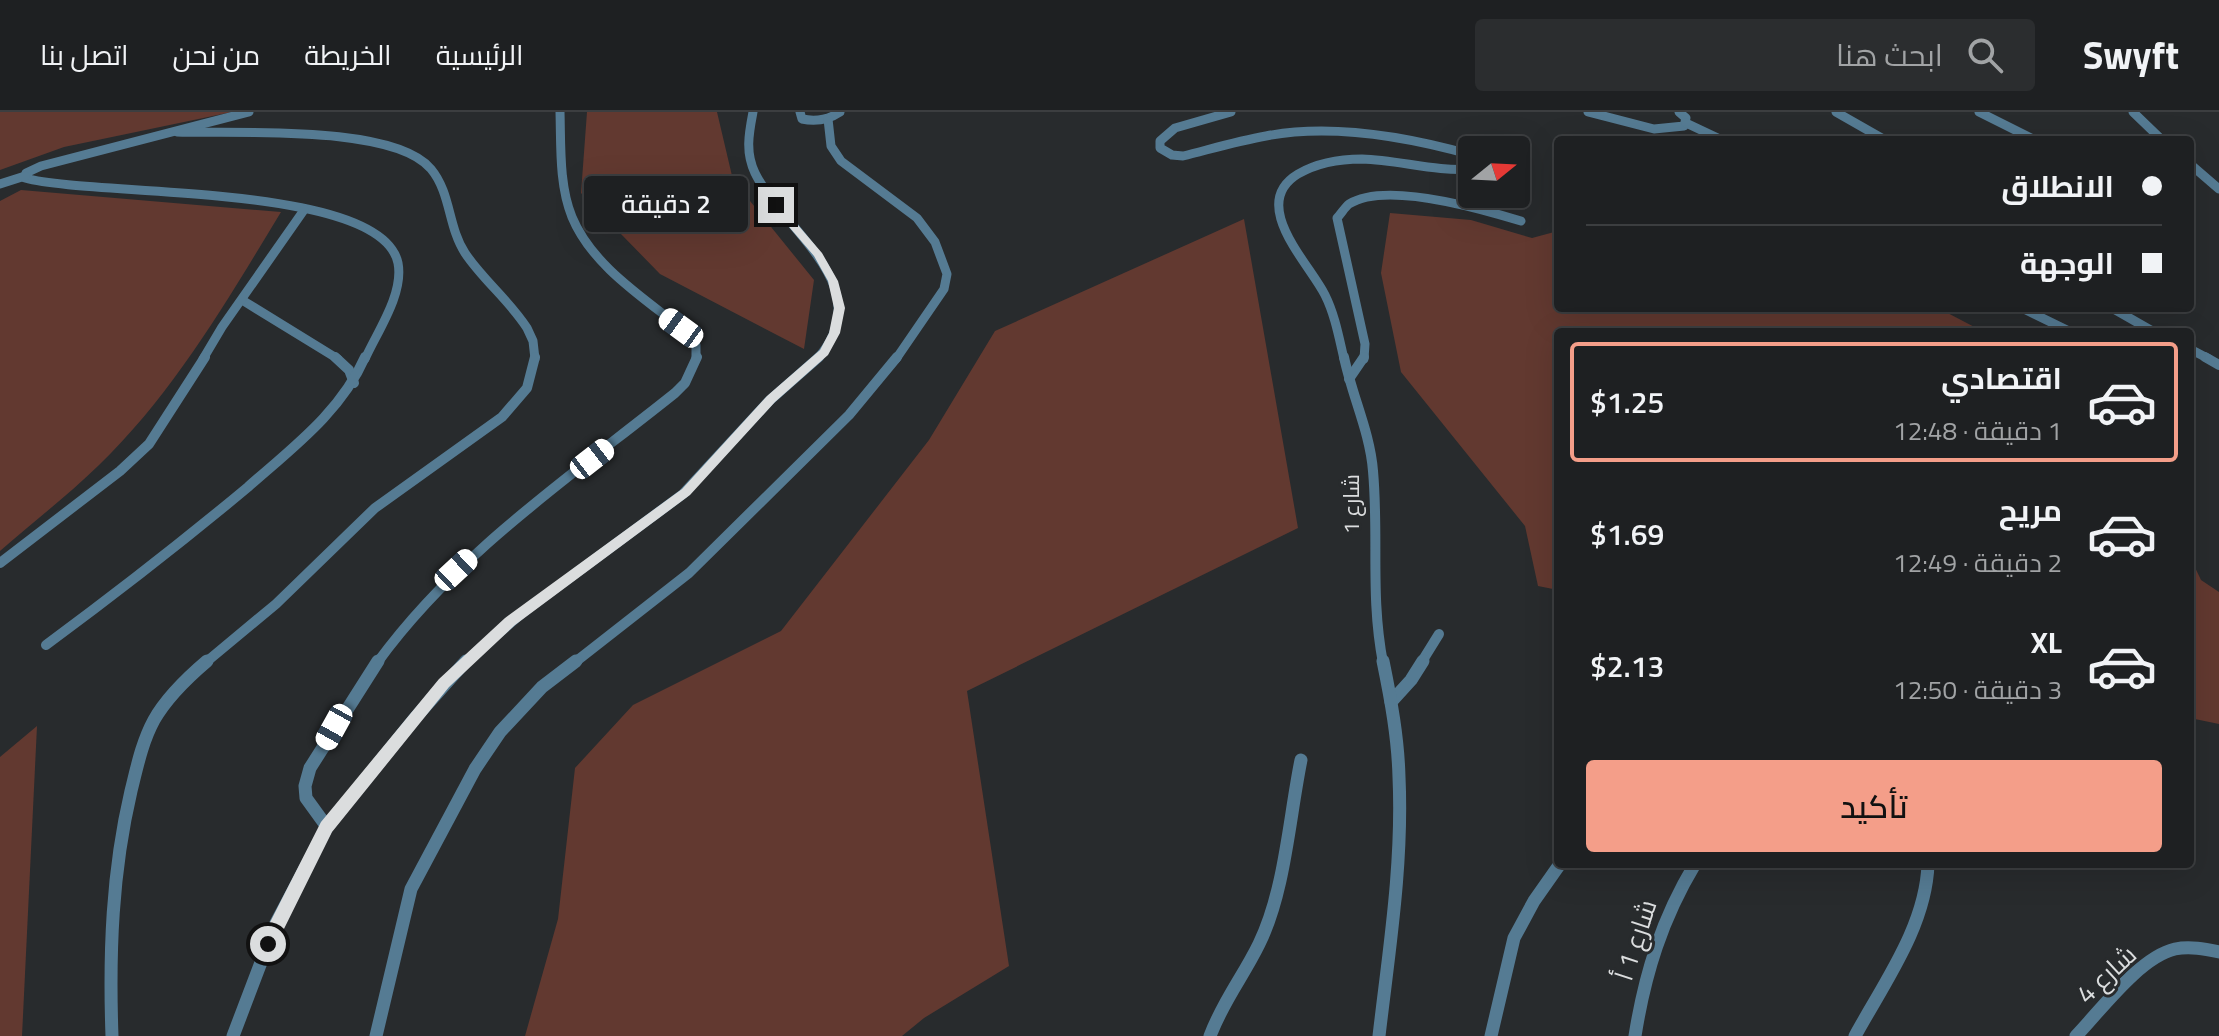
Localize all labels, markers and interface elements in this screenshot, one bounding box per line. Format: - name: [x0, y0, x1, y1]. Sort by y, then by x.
- search box: [1475, 19, 2035, 91]
- text: Swyft: [2083, 26, 2179, 84]
- text: ابحث هنا: [1836, 32, 1943, 78]
- text: اتصل بنا: [40, 33, 129, 76]
- text: من نحن: [173, 33, 260, 76]
- text: الخريطة: [304, 33, 392, 76]
- text: الرئيسية: [436, 33, 523, 76]
- icon: search: [1963, 33, 2007, 77]
- north arrow: [1458, 136, 1530, 208]
- map controls: [1458, 136, 1530, 208]
- text: الانطلاق: [2001, 163, 2114, 209]
- callout: 2 دقيقة: [584, 177, 748, 233]
- text: 2 دقيقة: [621, 184, 711, 223]
- route end: [758, 187, 794, 223]
- text: الوجهة: [2020, 240, 2114, 286]
- car: [655, 304, 707, 352]
- text: اقتصادي: [1941, 355, 2062, 401]
- icon: car: [2086, 366, 2158, 438]
- text: $1.25: [1590, 379, 1664, 425]
- text: 1 دقيقة · 12:48: [1893, 411, 2062, 450]
- car: [566, 435, 618, 483]
- street label: شارع 1: [1334, 474, 1368, 534]
- text: مريح: [1999, 487, 2062, 533]
- icon: car: [2086, 498, 2158, 570]
- text: $1.69: [1590, 511, 1664, 557]
- text: 2 دقيقة · 12:49: [1893, 543, 2062, 582]
- car: [430, 545, 482, 595]
- text: XL: [2031, 619, 2062, 665]
- icon: car: [2086, 630, 2158, 702]
- text: $2.13: [1590, 643, 1664, 689]
- text: 3 دقيقة · 12:50: [1893, 670, 2062, 709]
- car: [312, 700, 356, 754]
- button: تأكيد: [1586, 760, 2162, 852]
- street label: شارع 1 أ: [1604, 894, 1666, 986]
- route start: [250, 926, 286, 962]
- street label: شارع 4: [2067, 936, 2145, 1012]

